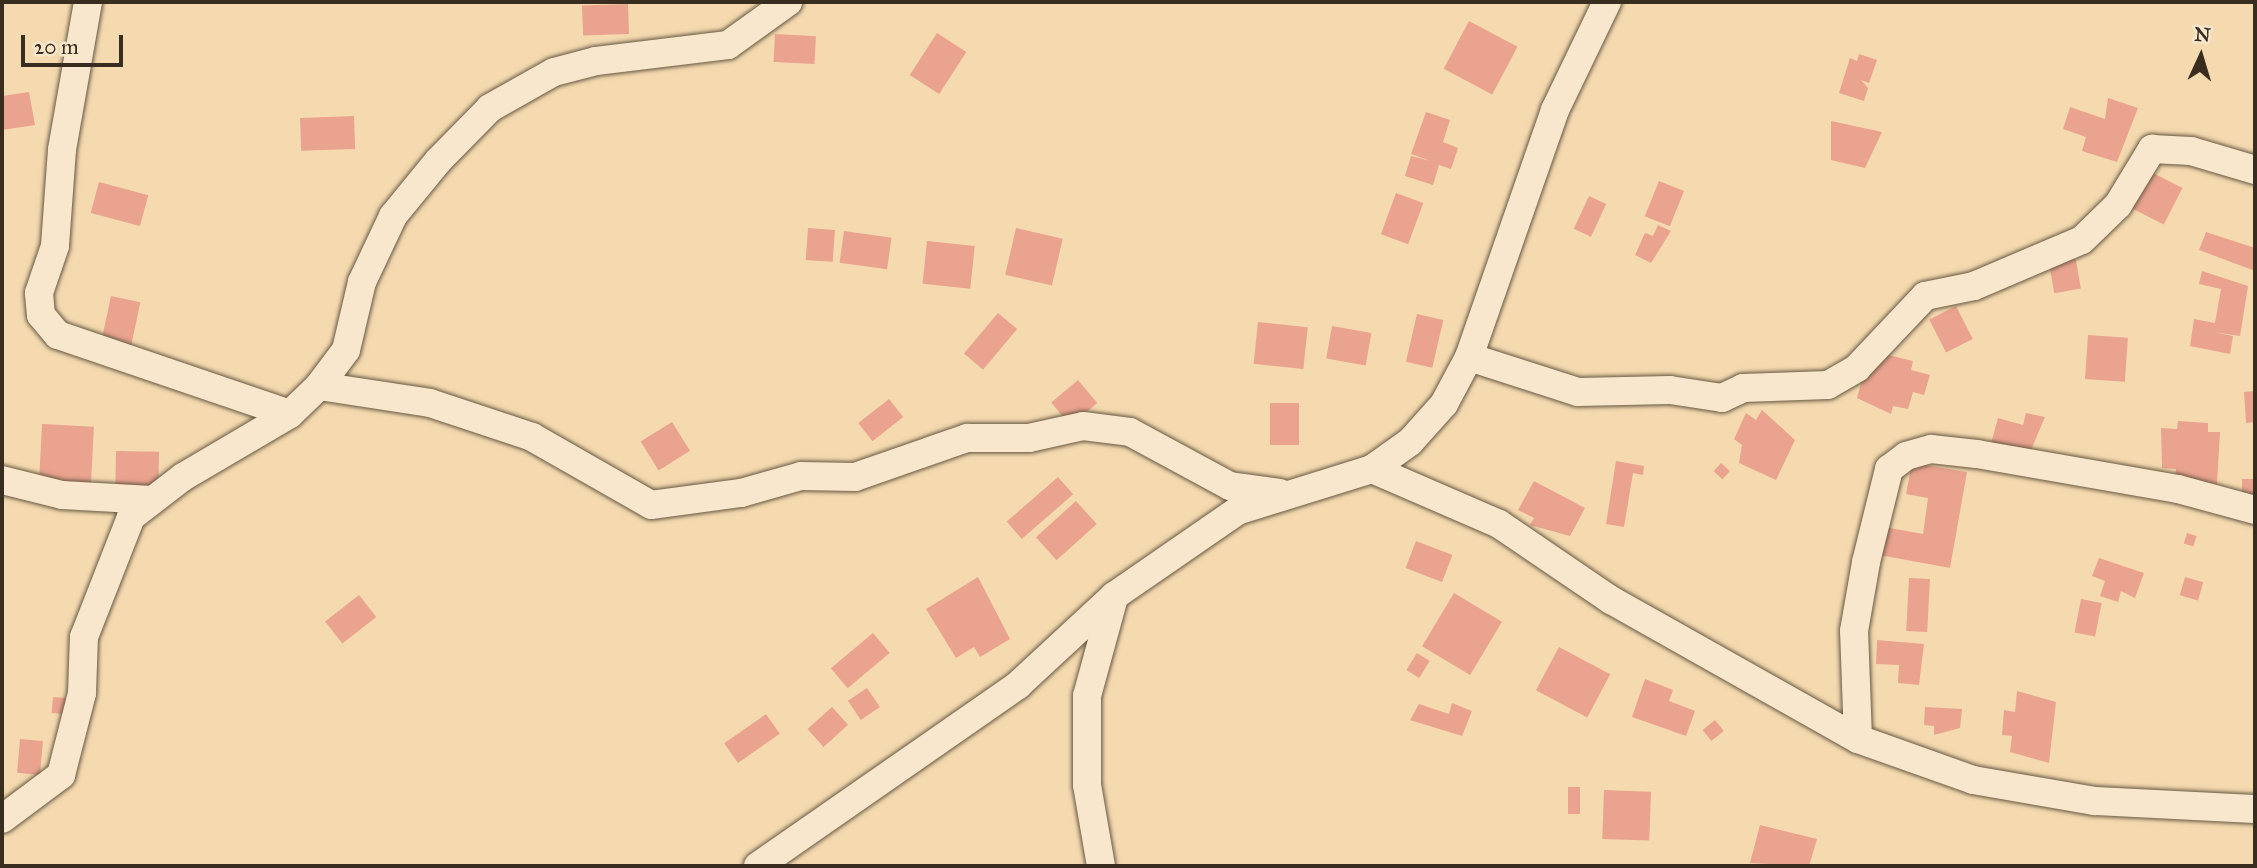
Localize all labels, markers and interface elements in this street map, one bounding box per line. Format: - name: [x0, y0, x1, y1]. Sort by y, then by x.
- scale bar: [24, 21, 126, 65]
- north arrow: [2166, 21, 2236, 91]
- text: N: [2194, 23, 2211, 47]
- text: 20 m: [34, 34, 79, 60]

